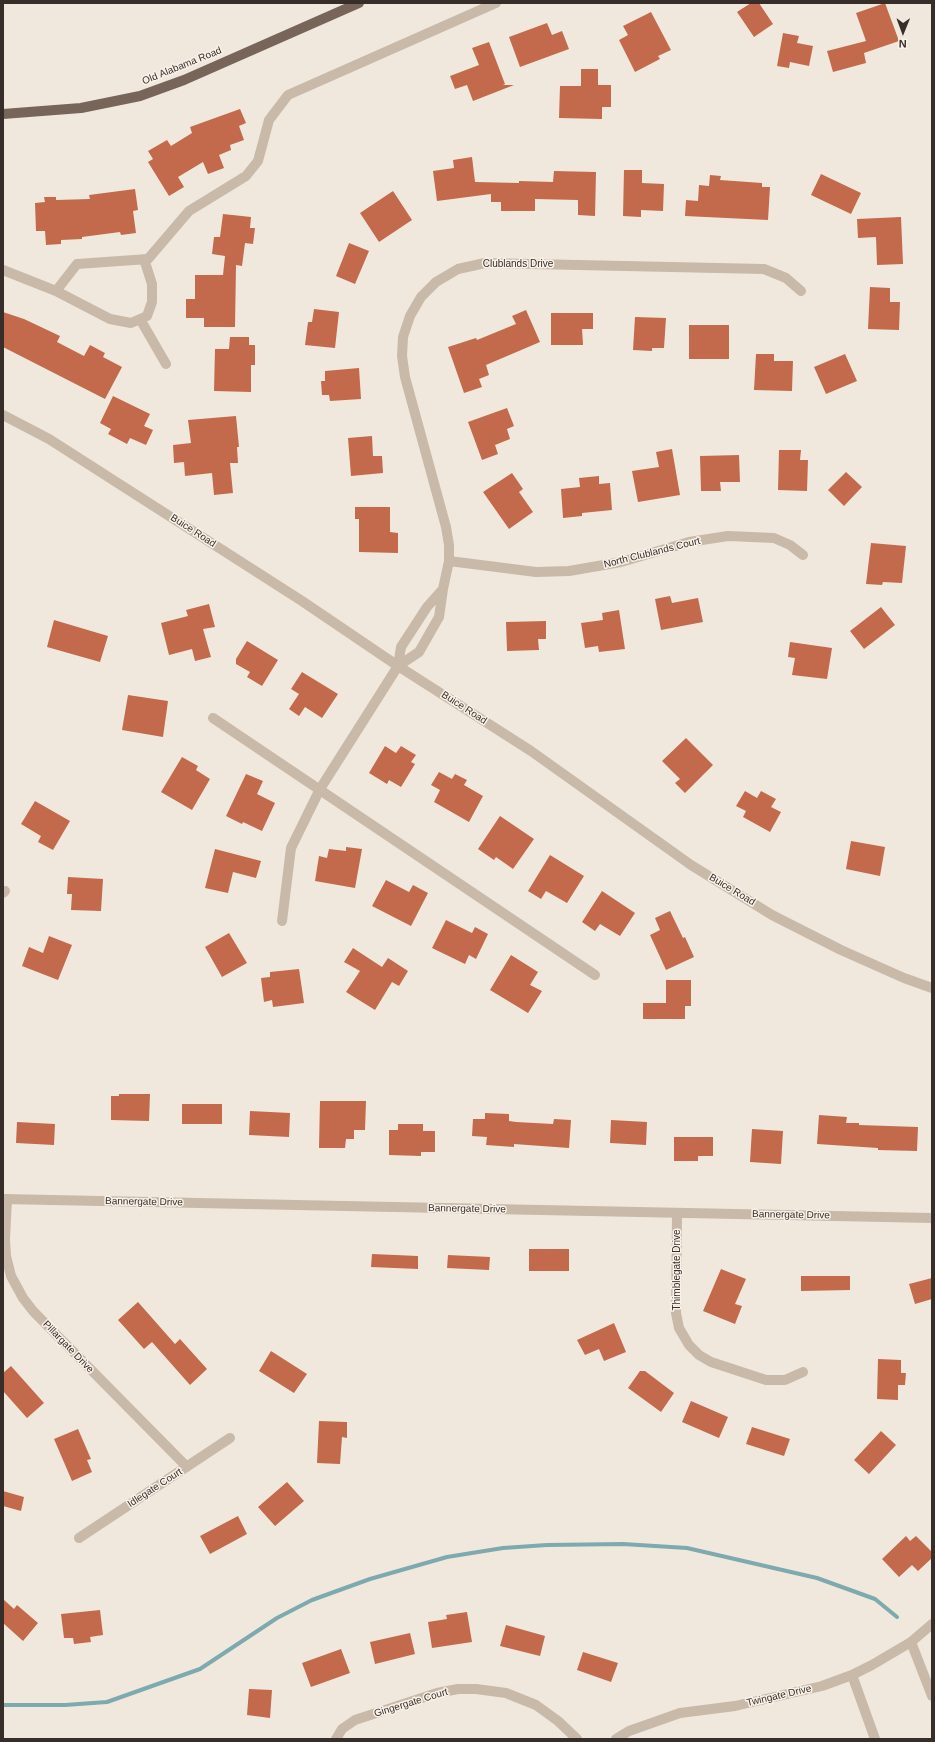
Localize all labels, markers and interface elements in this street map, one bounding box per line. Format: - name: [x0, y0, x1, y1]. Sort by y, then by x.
- north arrow: [883, 12, 923, 52]
- text: N: [899, 38, 907, 50]
- street label: Old Alabama Road: [141, 45, 223, 87]
- street label: Clublands Drive: [483, 258, 553, 270]
- street label: Buice Road: [168, 512, 218, 550]
- street label: North Clublands Court: [603, 535, 701, 571]
- street label: Buice Road: [439, 689, 489, 727]
- street label: Buice Road: [707, 872, 757, 908]
- street label: Bannergate Drive: [105, 1195, 183, 1209]
- street label: Bannergate Drive: [428, 1202, 506, 1216]
- street label: Bannergate Drive: [752, 1208, 830, 1222]
- street label: Thimblegate Drive: [671, 1229, 683, 1311]
- street label: Pillargate Drive: [40, 1318, 96, 1376]
- street label: Idlegate Court: [125, 1466, 185, 1510]
- street label: Twingate Drive: [745, 1683, 813, 1709]
- street label: Gingergate Court: [373, 1686, 449, 1720]

